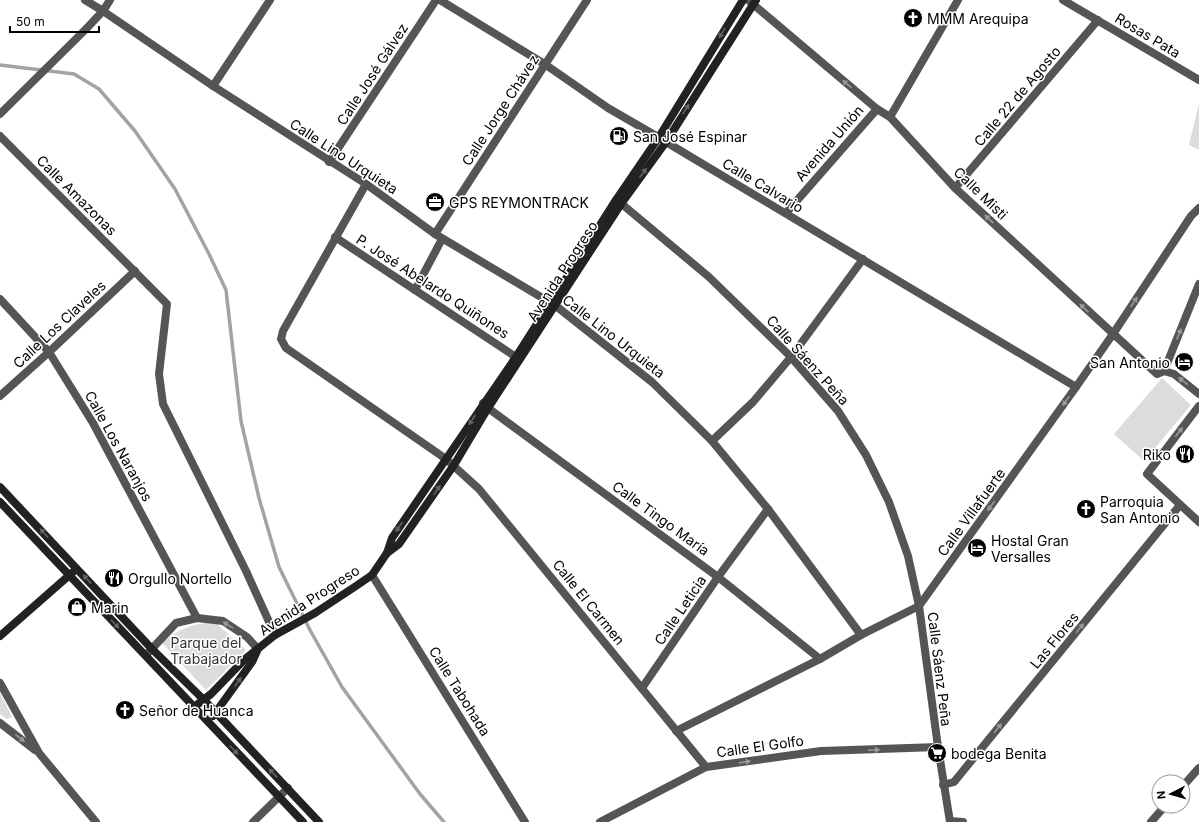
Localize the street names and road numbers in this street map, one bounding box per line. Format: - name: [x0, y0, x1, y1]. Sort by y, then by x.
- street label: Rosas Pata: [1112, 9, 1184, 61]
- street label: Calle José Gálvez: [333, 20, 411, 128]
- street label: Calle 22 de Agosto: [970, 42, 1064, 150]
- street label: Calle Jorge Chávez: [458, 51, 542, 169]
- street label: Avenida Unión: [791, 101, 867, 185]
- street label: Calle Lino Urquieta: [287, 115, 401, 197]
- street label: Calle Amazonas: [33, 151, 121, 239]
- street label: Calle Calvario: [719, 154, 807, 216]
- street label: Calle Misti: [951, 163, 1011, 223]
- street label: Avenida Progreso: [523, 218, 601, 324]
- street label: P. José Abelardo Quiñones: [353, 230, 513, 342]
- street label: Calle Los Claveles: [9, 277, 109, 371]
- street label: Calle Lino Urquieta: [559, 291, 669, 381]
- street label: Calle Sáenz Peña: [763, 312, 853, 408]
- street label: Calle Los Naranjos: [82, 388, 156, 504]
- street label: Calle Villafuerte: [933, 465, 1009, 559]
- street label: Calle Tingo María: [609, 477, 713, 559]
- street label: Calle El Carmen: [549, 556, 629, 648]
- street label: Avenida Progreso: [256, 561, 362, 639]
- street label: Calle Leticia: [651, 572, 709, 648]
- street label: Las Flores: [1026, 608, 1082, 672]
- street label: Calle Sáenz Peña: [925, 611, 955, 727]
- street label: Calle Tabohada: [426, 643, 494, 739]
- street label: Calle El Golfo: [715, 731, 805, 761]

